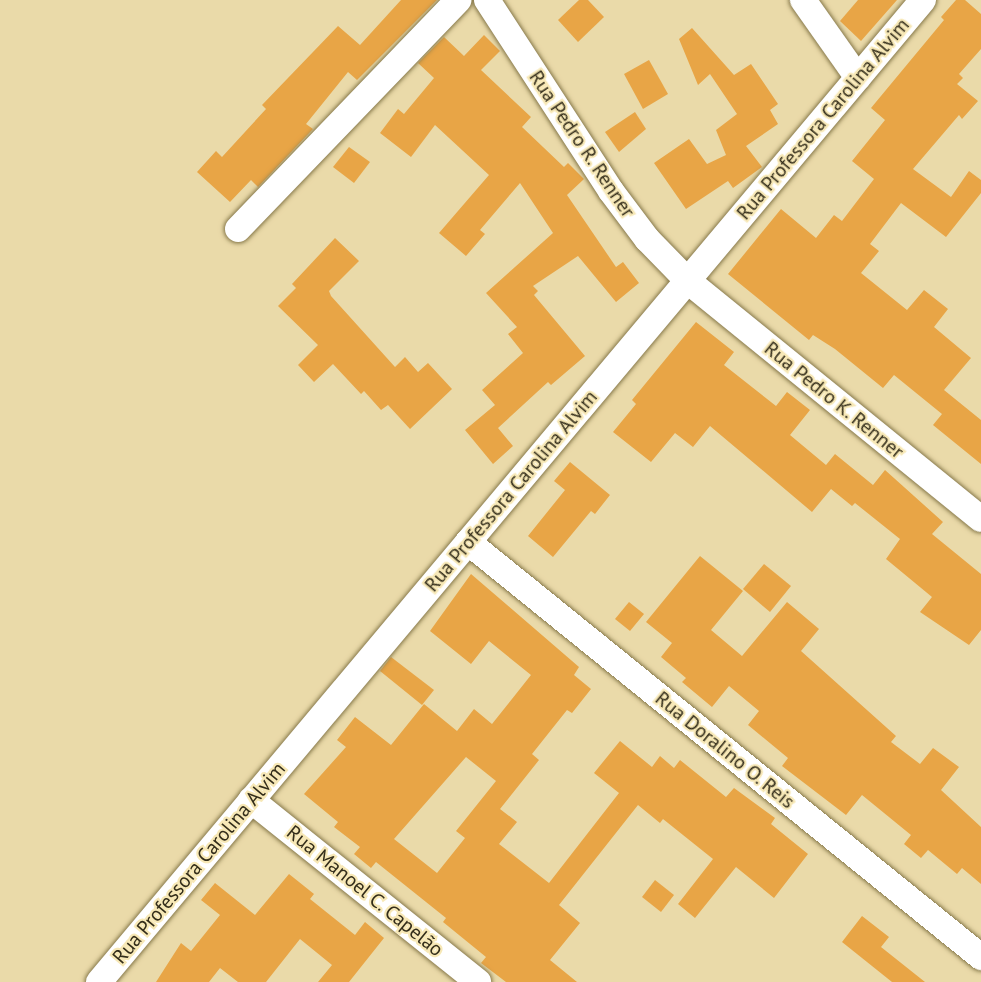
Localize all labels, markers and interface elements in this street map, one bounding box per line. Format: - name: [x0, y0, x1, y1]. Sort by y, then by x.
- street label: Rua Professora Carolina Alvim: [731, 13, 915, 225]
- street label: Rua Pedro R. Renner: [524, 65, 640, 223]
- street label: Rua Pedro K. Renner: [759, 336, 909, 464]
- street label: Rua Professora Carolina Alvim: [419, 385, 603, 597]
- street label: Rua Doralino O. Reis: [650, 686, 800, 814]
- street label: Rua Professora Carolina Alvim: [107, 757, 291, 969]
- street label: Rua Manoel C. Capelão: [281, 820, 449, 962]

